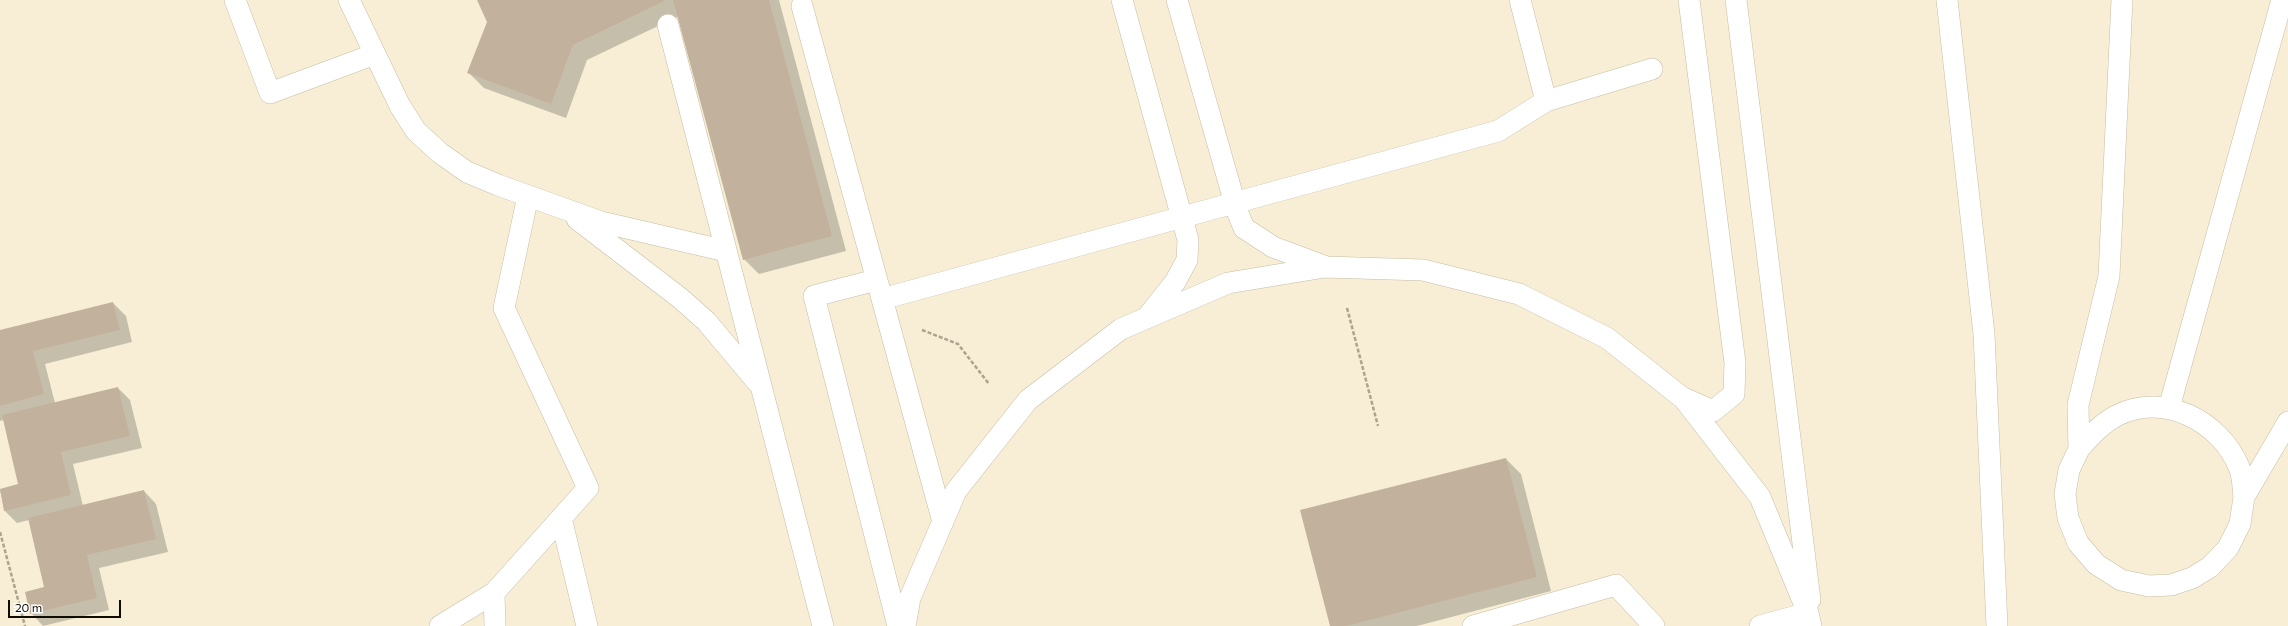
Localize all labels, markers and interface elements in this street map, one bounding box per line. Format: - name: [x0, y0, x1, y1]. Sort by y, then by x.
- scale bar: [10, 592, 123, 618]
- text: 20 m: [15, 600, 42, 614]

